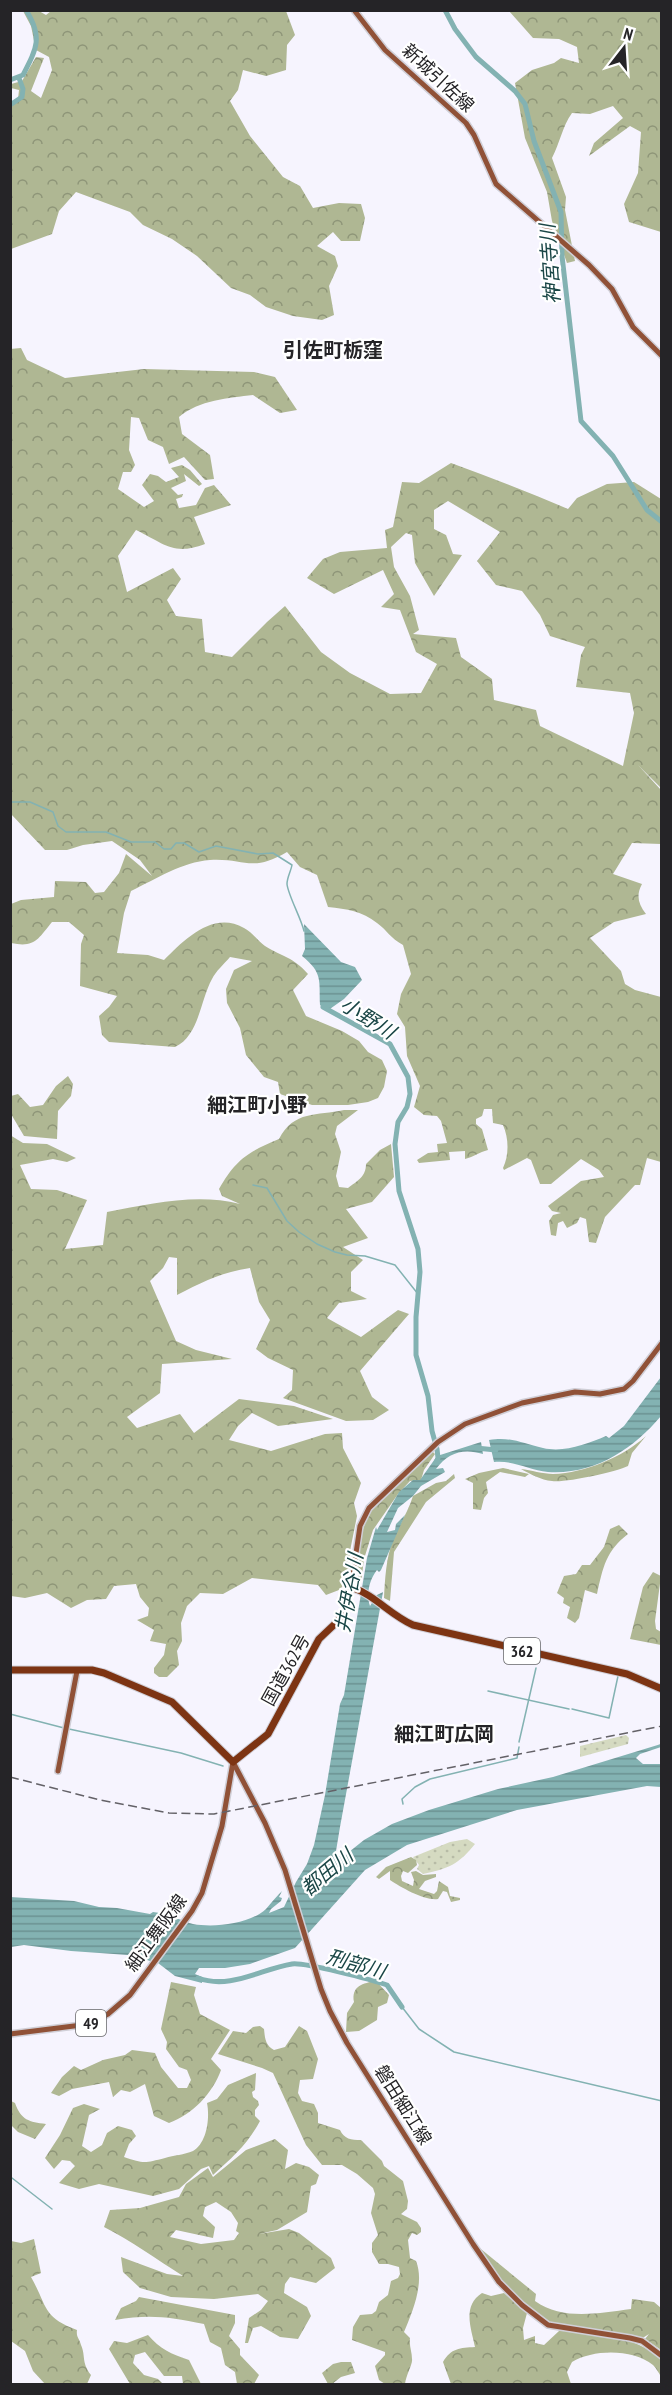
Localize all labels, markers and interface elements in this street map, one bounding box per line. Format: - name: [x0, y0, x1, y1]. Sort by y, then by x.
- north arrow: [594, 18, 654, 78]
- text: N: [621, 23, 635, 44]
- street label: 新城引佐線: [398, 39, 479, 117]
- water label: 神宮寺川: [534, 221, 566, 305]
- district label: 引佐町栃窪: [283, 337, 383, 363]
- water label: 小野川: [336, 991, 402, 1046]
- district label: 細江町小野: [207, 1092, 307, 1118]
- water label: 井伊谷川: [329, 1549, 369, 1635]
- street label: 国道362号: [257, 1630, 315, 1710]
- road number: 362: [504, 1638, 540, 1664]
- district label: 細江町広岡: [394, 1721, 494, 1747]
- water label: 都田川: [296, 1841, 360, 1901]
- street label: 細江舞阪線: [120, 1890, 191, 1976]
- water label: 刑部川: [324, 1943, 390, 1985]
- road number: 49: [76, 2010, 106, 2036]
- street label: 磐田細江線: [370, 2060, 437, 2149]

